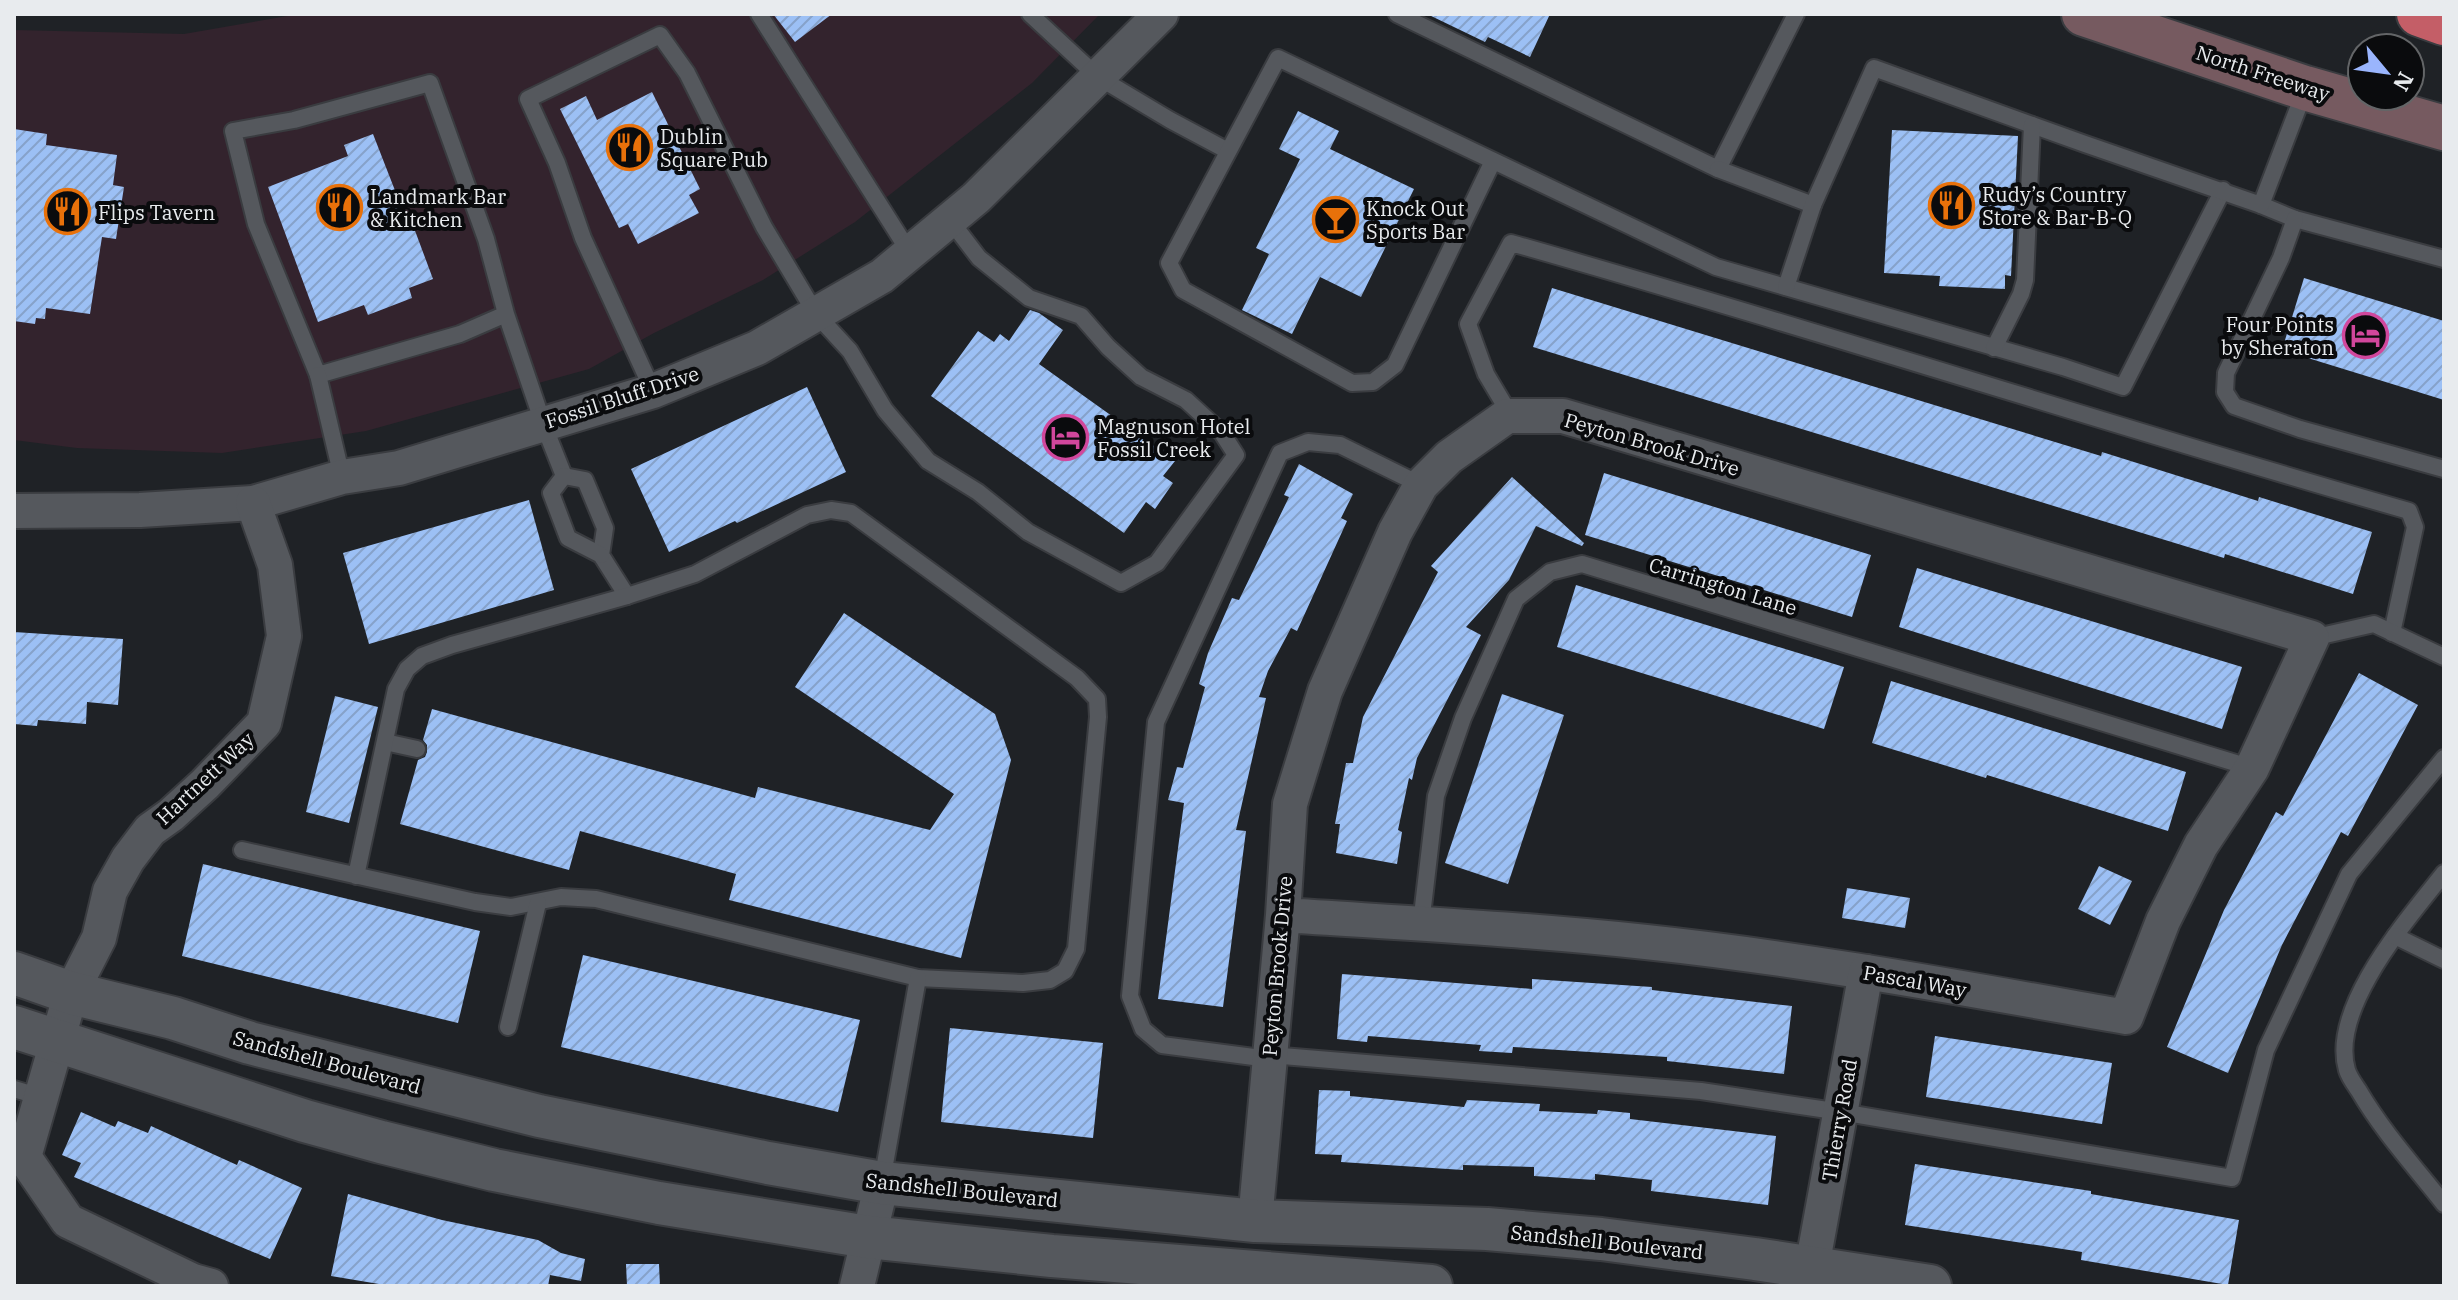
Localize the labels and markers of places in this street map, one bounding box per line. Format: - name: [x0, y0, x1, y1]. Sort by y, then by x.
- place label: Dublin Square Pub: [660, 123, 768, 173]
- restaurant icon: Dublin Square Pub: [605, 124, 653, 172]
- restaurant icon: Rudy’s Country Store & Bar-B-Q: [1927, 181, 1975, 229]
- place label: Rudy’s Country Store & Bar-B-Q: [1982, 181, 2132, 231]
- place label: Landmark Bar & Kitchen: [370, 183, 506, 233]
- restaurant icon: Landmark Bar & Kitchen: [315, 184, 363, 232]
- restaurant icon: Flips Tavern: [43, 188, 91, 236]
- bar icon: Knock Out Sports Bar: [1311, 195, 1359, 243]
- place label: Knock Out Sports Bar: [1366, 195, 1465, 245]
- place label: Flips Tavern: [98, 199, 215, 226]
- place label: Four Points by Sheraton: [2221, 311, 2334, 361]
- hotel icon: Four Points by Sheraton: [2341, 312, 2389, 360]
- place label: Magnuson Hotel Fossil Creek: [1097, 413, 1251, 463]
- hotel icon: Magnuson Hotel Fossil Creek: [1042, 414, 1090, 462]

